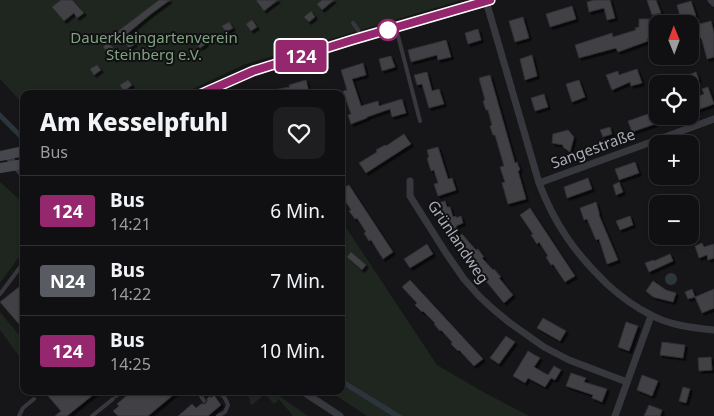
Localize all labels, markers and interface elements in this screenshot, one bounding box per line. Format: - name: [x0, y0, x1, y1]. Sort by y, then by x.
- north arrow: [649, 15, 699, 65]
- map controls: [649, 15, 699, 245]
- unlabelled marker: [377, 19, 399, 41]
- park label: Dauerkleingartenverein Steinberg e.V.: [70, 27, 238, 64]
- line badge: 124: [272, 40, 330, 72]
- text: 124: [286, 44, 316, 68]
- button: locate: [649, 75, 699, 125]
- text: Am Kesselpfuhl: [40, 105, 228, 138]
- button: heart: [273, 107, 325, 159]
- street label: Sangestraße: [548, 124, 638, 173]
- button: +: [649, 135, 699, 185]
- text: Bus: [40, 141, 68, 163]
- text: Bus: [110, 187, 145, 213]
- button: −: [649, 195, 699, 245]
- street label: Grünlandweg: [424, 196, 494, 287]
- text: 6 Min.: [270, 198, 325, 224]
- text: 124: [52, 199, 83, 223]
- text: 14:21: [110, 213, 151, 235]
- text: Bus: [110, 257, 145, 283]
- text: 7 Min.: [270, 268, 325, 294]
- text: N24: [50, 269, 85, 293]
- text: 14:22: [110, 283, 151, 305]
- text: Bus: [110, 327, 145, 353]
- text: 10 Min.: [259, 338, 325, 364]
- text: 124: [52, 339, 83, 363]
- text: 14:25: [110, 353, 151, 375]

